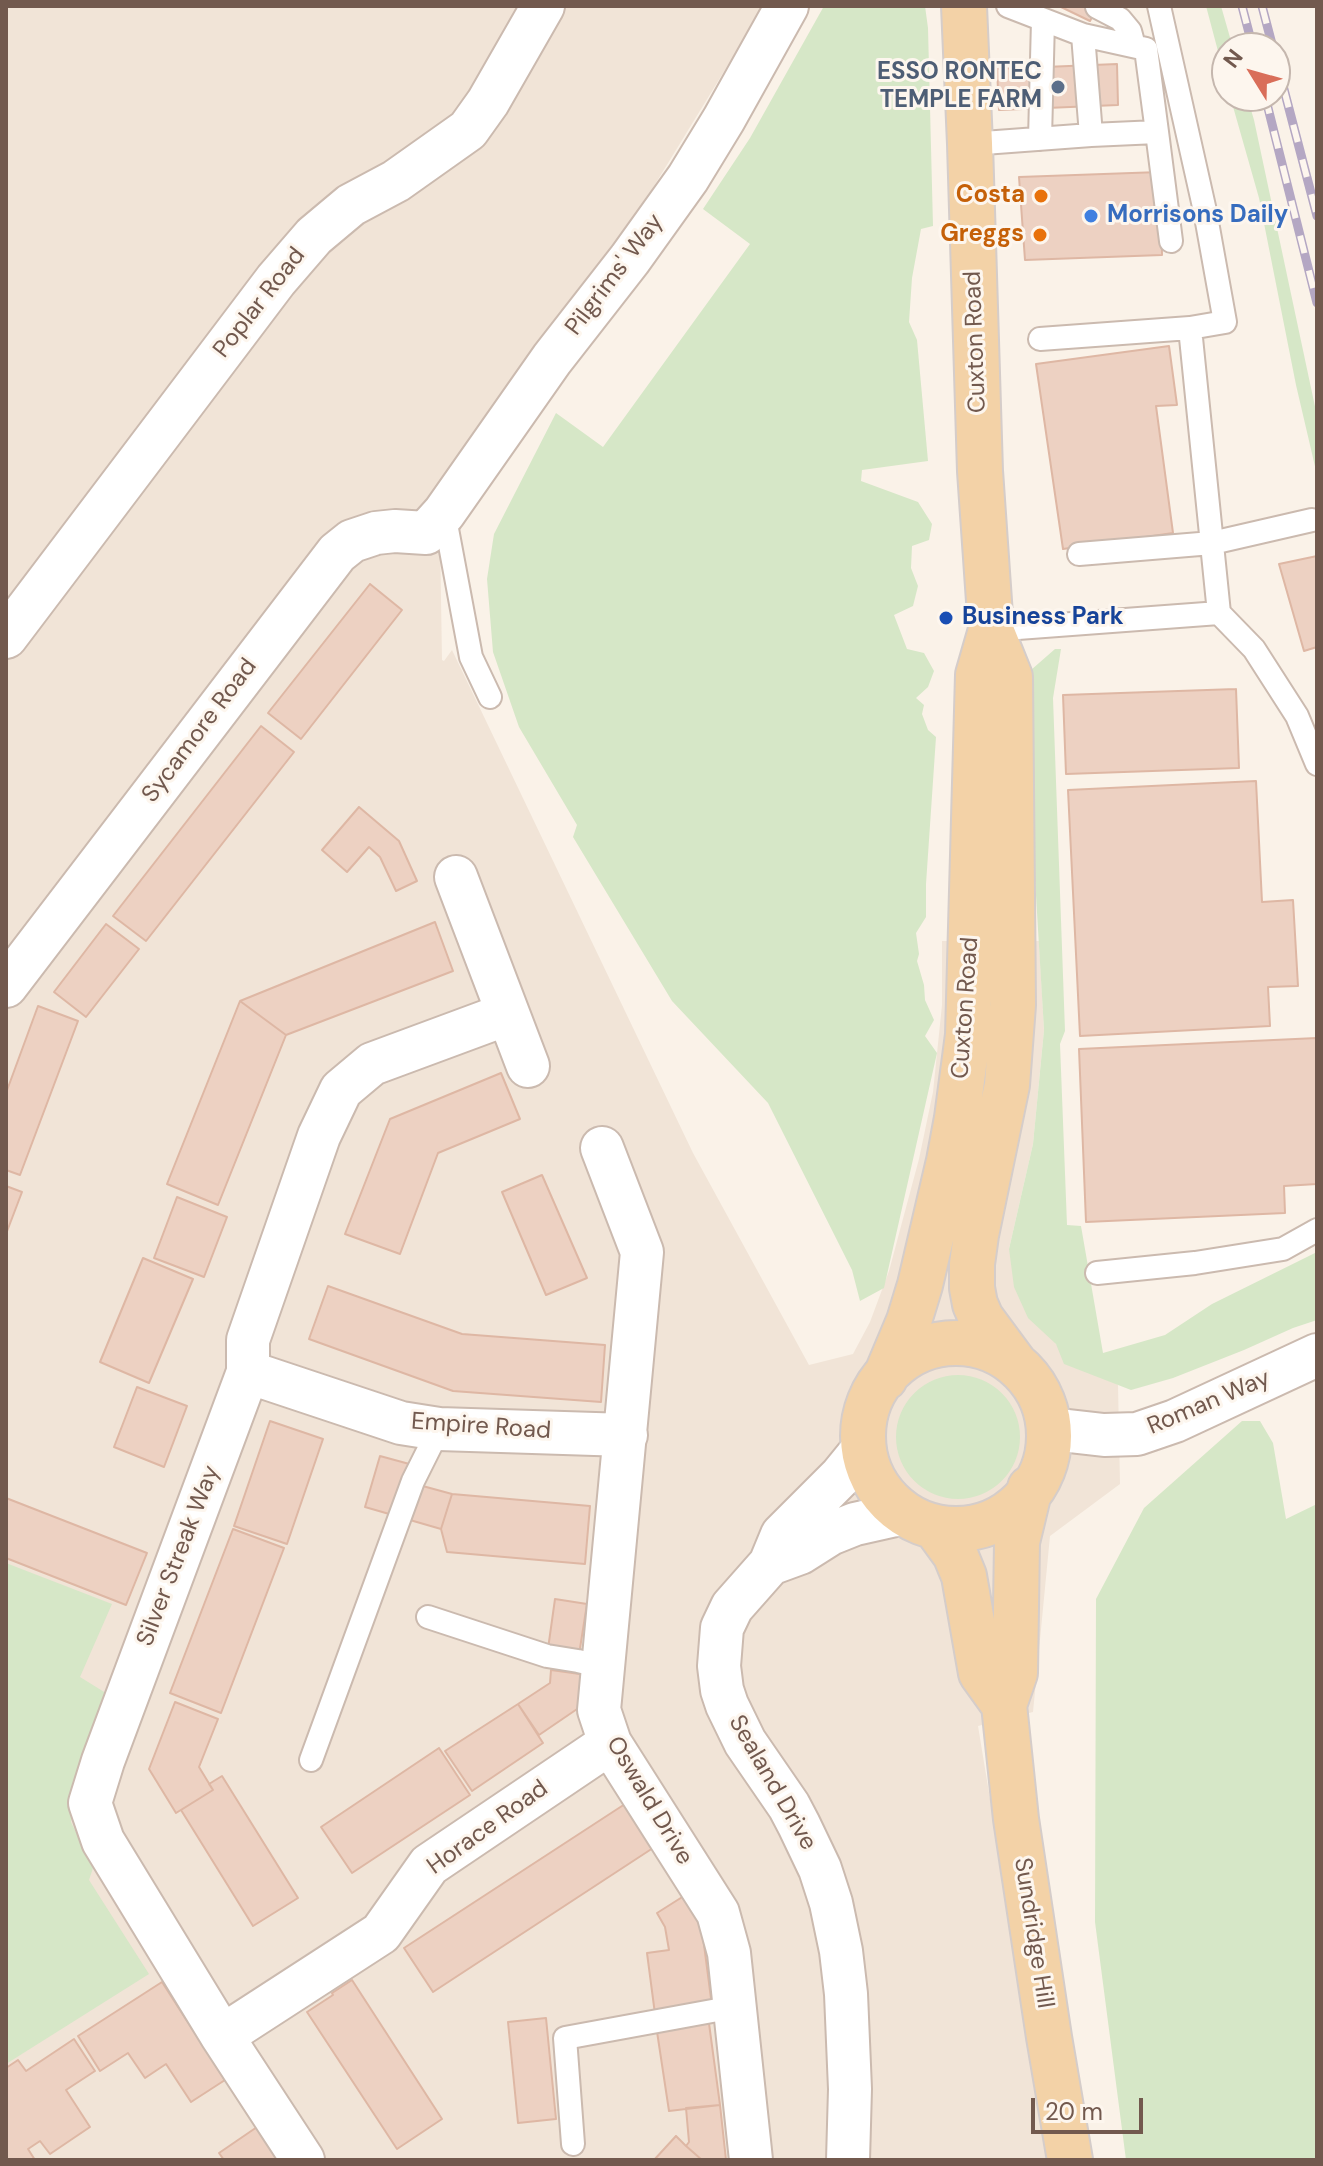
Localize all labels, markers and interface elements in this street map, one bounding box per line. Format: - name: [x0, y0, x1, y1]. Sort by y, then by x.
- north arrow: [1211, 32, 1291, 112]
- text: N: [1217, 43, 1249, 74]
- place label: ESSO RONTEC TEMPLE FARM: [877, 59, 1042, 115]
- marker: ESSO RONTEC TEMPLE FARM: [1049, 78, 1067, 96]
- place label: Costa: [956, 182, 1025, 210]
- marker: Costa: [1032, 187, 1050, 205]
- place label: Morrisons Daily: [1107, 202, 1288, 230]
- marker: Morrisons Daily: [1082, 207, 1100, 225]
- street label: Pilgrims' Way: [560, 209, 670, 341]
- place label: Greggs: [940, 221, 1024, 249]
- marker: Greggs: [1031, 226, 1049, 244]
- street label: Poplar Road: [208, 242, 312, 364]
- street label: Cuxton Road: [959, 270, 993, 414]
- place label: Business Park: [962, 604, 1124, 632]
- marker: Business Park: [937, 609, 955, 627]
- street label: Sycamore Road: [136, 653, 264, 809]
- street label: Cuxton Road: [947, 936, 985, 1080]
- street label: Roman Way: [1143, 1364, 1275, 1442]
- street label: Empire Road: [410, 1408, 552, 1446]
- street label: Silver Streak Way: [131, 1462, 227, 1650]
- street label: Sealand Drive: [722, 1710, 822, 1856]
- street label: Oswald Drive: [599, 1732, 699, 1870]
- street label: Horace Road: [422, 1775, 554, 1881]
- street label: Sundridge Hill: [1007, 1856, 1059, 2010]
- scale bar: [1035, 2082, 1147, 2132]
- text: 20 m: [1045, 2096, 1103, 2127]

